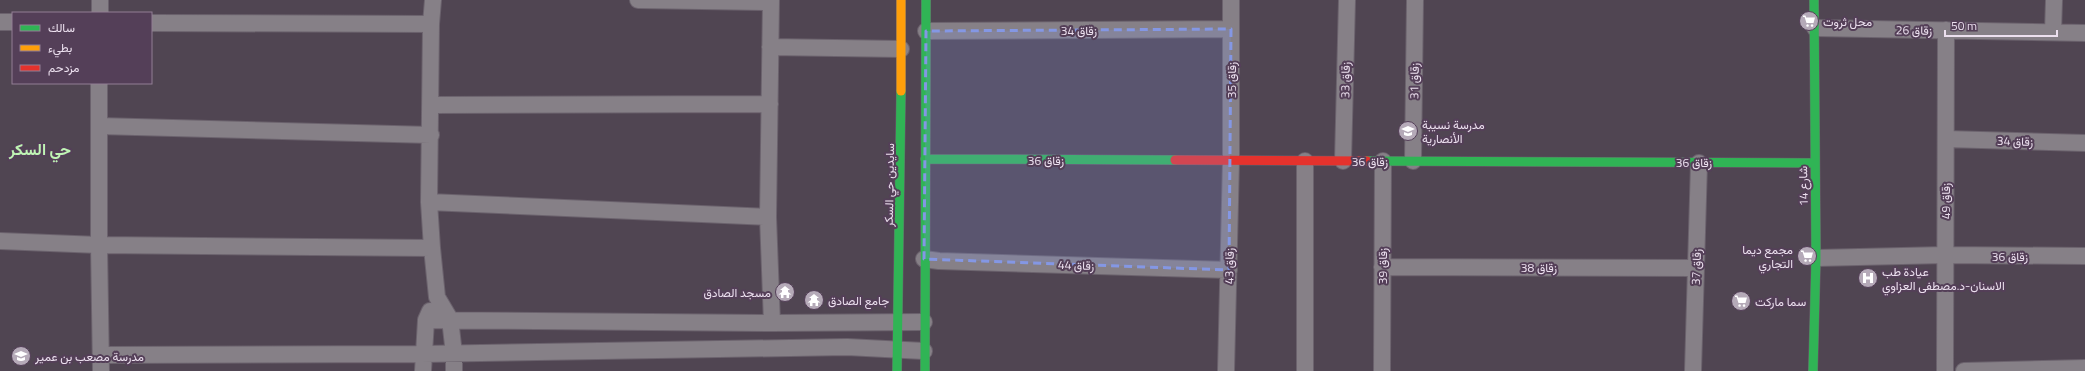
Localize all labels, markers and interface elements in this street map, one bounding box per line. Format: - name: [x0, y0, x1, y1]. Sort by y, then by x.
- supermarket icon: محل ثروت: [1798, 10, 1820, 32]
- legend: [12, 12, 152, 84]
- place label: محل ثروت: [1823, 12, 1872, 31]
- scale bar: [1945, 12, 2057, 38]
- text: 50 m: [1951, 16, 1977, 35]
- text: سالك: [48, 18, 75, 37]
- street label: زقاق 26: [1896, 20, 1932, 40]
- street label: زقاق 34: [1061, 21, 1097, 40]
- text: بطيء: [48, 38, 72, 58]
- text: مزدحم: [48, 58, 79, 77]
- street label: زقاق 35: [1222, 62, 1241, 98]
- street label: زقاق 33: [1335, 62, 1355, 98]
- street label: زقاق 31: [1404, 63, 1424, 99]
- place label: مدرسة نسيبة الأنصارية: [1422, 115, 1485, 148]
- school or university icon: مدرسة نسيبة الأنصارية: [1397, 120, 1419, 142]
- street label: زقاق 34: [1997, 131, 2033, 151]
- district label: حي السكر: [8, 137, 71, 163]
- street label: سايدين حي السكر: [879, 143, 900, 228]
- street label: زقاق 36: [1028, 151, 1064, 170]
- street label: زقاق 36: [1352, 152, 1388, 171]
- street label: زقاق 36: [1676, 153, 1712, 172]
- street label: شارع 14: [1793, 166, 1813, 206]
- street label: زقاق 49: [1936, 183, 1955, 219]
- place label: مجمع ديما التجاري: [1742, 240, 1793, 274]
- supermarket icon: مجمع ديما التجاري: [1796, 245, 1818, 267]
- street label: زقاق 36: [1992, 247, 2028, 266]
- street label: زقاق 43: [1219, 248, 1239, 284]
- street label: زقاق 39: [1373, 248, 1392, 284]
- street label: زقاق 37: [1686, 249, 1706, 285]
- street label: زقاق 44: [1058, 255, 1094, 275]
- street label: زقاق 38: [1521, 258, 1557, 277]
- place label: عيادة طب الاسنان-د.مصطفى العزاوي: [1882, 262, 2005, 296]
- hospital icon: عيادة طب الاسنان-د.مصطفى العزاوي: [1857, 267, 1879, 289]
- temple icon: مسجد الصادق: [774, 281, 796, 303]
- place label: مسجد الصادق: [704, 283, 771, 302]
- temple icon: جامع الصادق: [803, 289, 825, 311]
- supermarket icon: سما ماركت: [1730, 290, 1752, 312]
- place label: جامع الصادق: [828, 291, 889, 310]
- place label: سما ماركت: [1755, 292, 1806, 311]
- school or university icon: مدرسة مصعب بن عمير: [10, 345, 32, 367]
- place label: مدرسة مصعب بن عمير: [34, 347, 144, 366]

